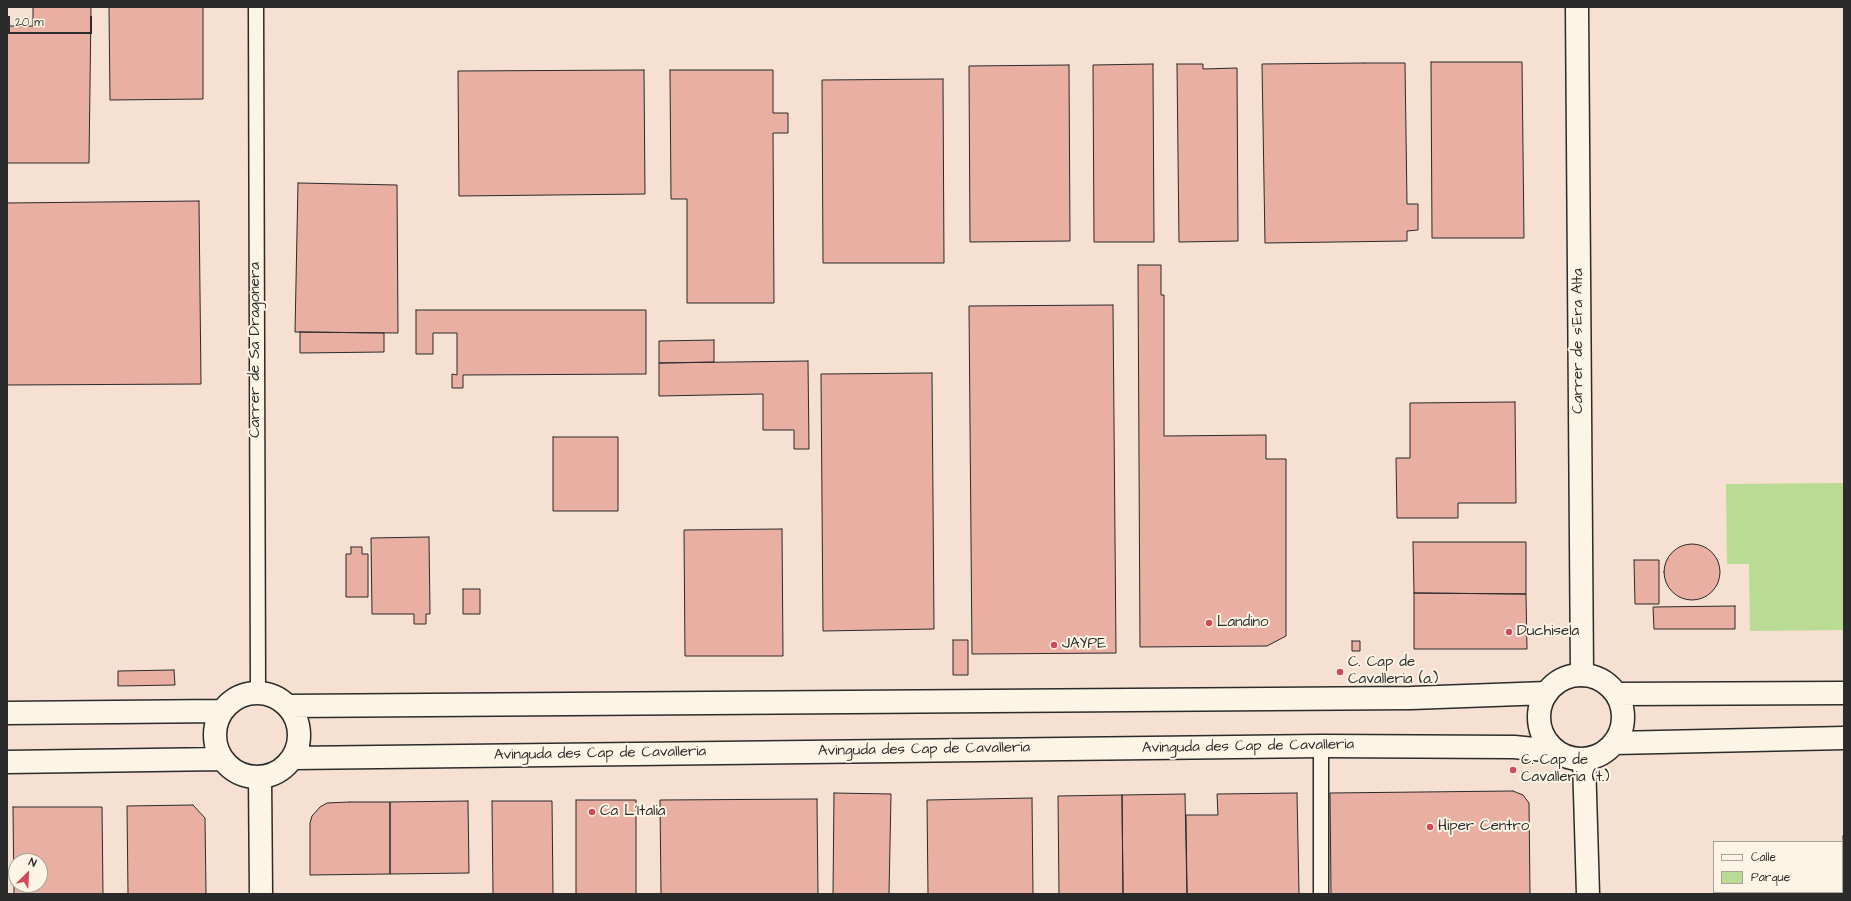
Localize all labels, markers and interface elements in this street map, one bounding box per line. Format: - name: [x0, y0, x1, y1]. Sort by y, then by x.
- scale bar: [10, 8, 94, 34]
- text: 20 m: [15, 14, 44, 31]
- street label: Carrer de Sa Dragonera: [247, 262, 265, 438]
- street label: Carrer de s'Era Alta: [1570, 268, 1588, 414]
- place label: Landino: [1217, 614, 1268, 632]
- marker: Landino: [1204, 618, 1214, 628]
- place label: Duchisela: [1517, 623, 1579, 641]
- marker: Duchisela: [1504, 627, 1514, 637]
- place label: JAYPE: [1062, 636, 1106, 654]
- marker: JAYPE: [1049, 640, 1059, 650]
- place label: C. Cap de Cavalleria (a.): [1348, 654, 1438, 689]
- marker: C. Cap de Cavalleria (a.): [1335, 667, 1345, 677]
- street label: Avinguda des Cap de Cavalleria: [1142, 736, 1354, 758]
- street label: Avinguda des Cap de Cavalleria: [818, 739, 1030, 761]
- street label: Avinguda des Cap de Cavalleria: [494, 743, 706, 765]
- place label: C. Cap de Cavalleria (t.): [1521, 752, 1610, 787]
- marker: C. Cap de Cavalleria (t.): [1508, 765, 1518, 775]
- place label: Ca L'Italia: [600, 803, 665, 821]
- marker: Ca L'Italia: [587, 807, 597, 817]
- place label: Hiper Centro: [1438, 818, 1529, 836]
- marker: Hiper Centro: [1425, 822, 1435, 832]
- legend: [1713, 841, 1843, 893]
- text: Calle: [1751, 849, 1776, 866]
- north arrow: [8, 853, 48, 893]
- text: N: [26, 854, 39, 871]
- text: Parque: [1751, 869, 1790, 886]

